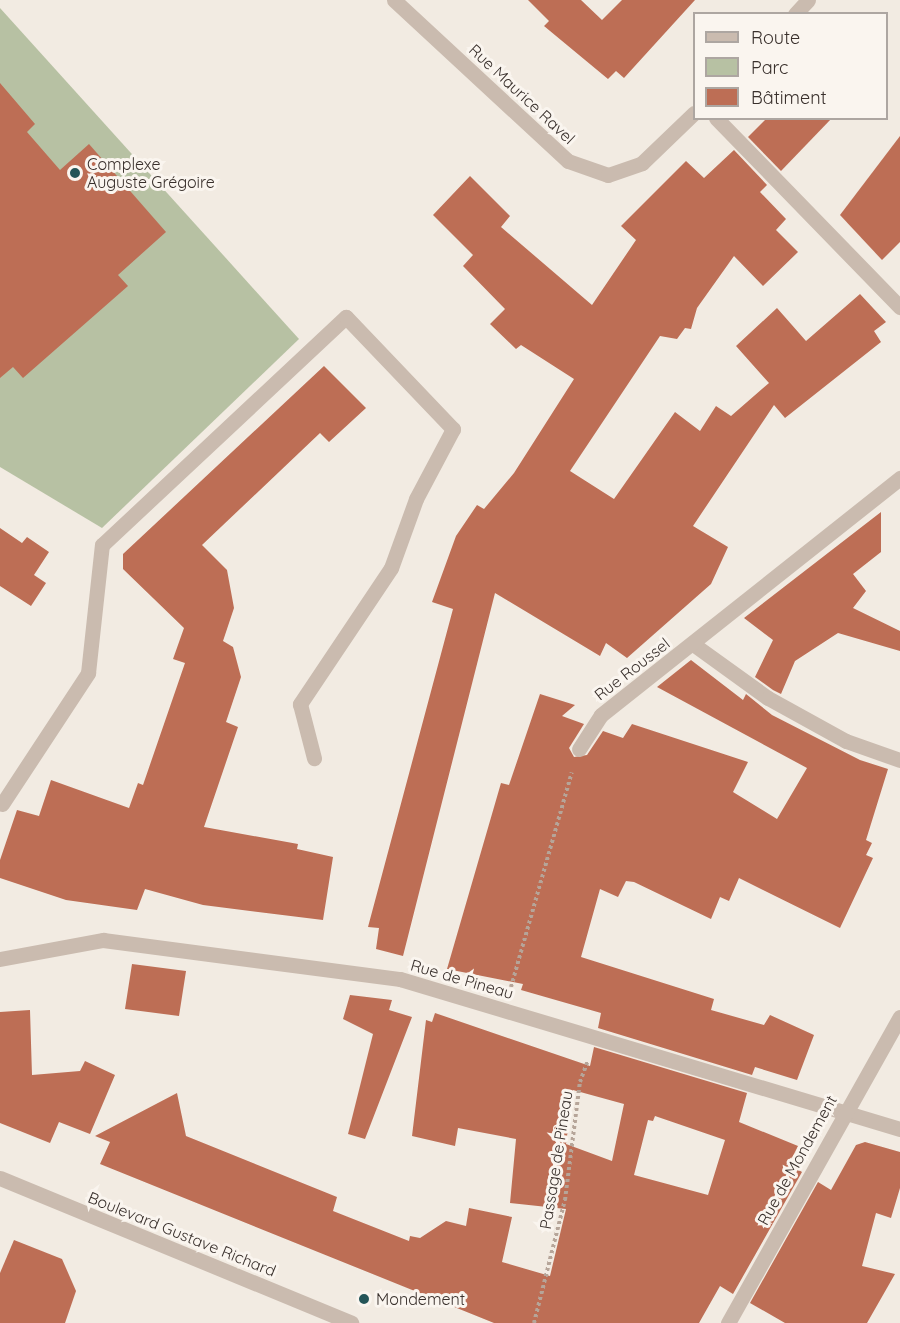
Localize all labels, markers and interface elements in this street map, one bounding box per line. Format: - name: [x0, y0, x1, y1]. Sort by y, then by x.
- legend: [693, 12, 888, 120]
- text: Route: [751, 26, 800, 49]
- street label: Rue Maurice Ravel: [465, 40, 579, 148]
- text: Parc: [751, 56, 788, 79]
- text: Bâtiment: [751, 86, 827, 109]
- place label: Complexe Auguste Grégoire: [87, 154, 215, 192]
- marker: Complexe Auguste Grégoire: [68, 166, 82, 180]
- street label: Rue Roussel: [591, 634, 673, 704]
- street label: Rue de Pineau: [408, 955, 516, 1003]
- street label: Passage de Pineau: [536, 1089, 576, 1231]
- street label: Rue de Mondement: [753, 1092, 841, 1228]
- street label: Boulevard Gustave Richard: [85, 1187, 279, 1281]
- place label: Mondement: [376, 1289, 465, 1309]
- marker: Mondement: [357, 1292, 371, 1306]

